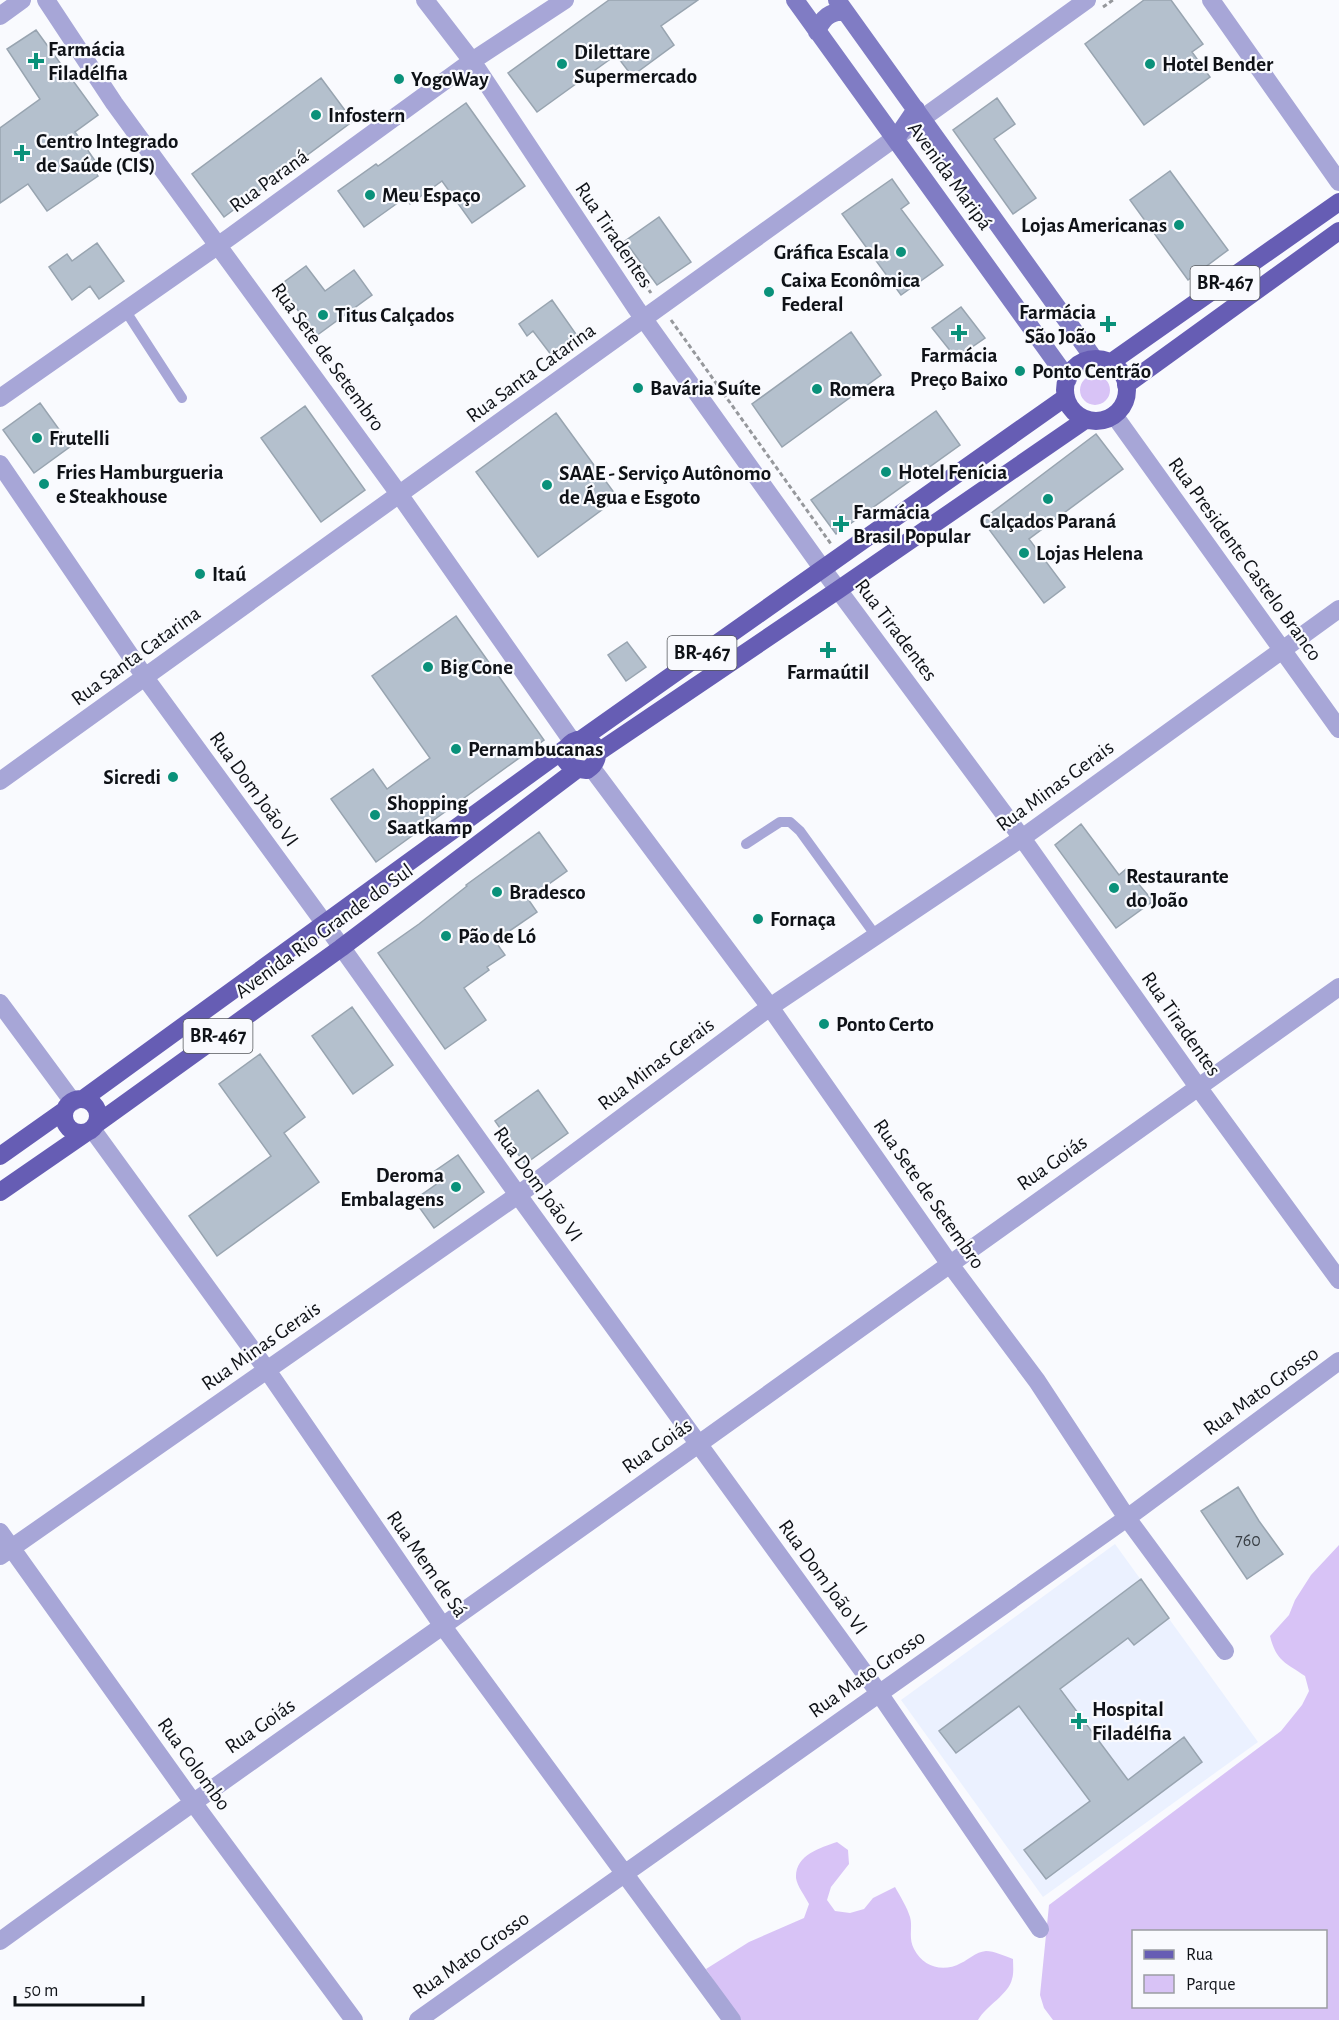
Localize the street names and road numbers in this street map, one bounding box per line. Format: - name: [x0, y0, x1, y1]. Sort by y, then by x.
- street label: Avenida Maripá: [904, 118, 996, 234]
- street label: Rua Paraná: [226, 145, 312, 216]
- street label: Rua Tiradentes: [571, 179, 657, 291]
- road number: BR-467: [1190, 266, 1260, 300]
- street label: Rua Sete de Setembro: [267, 279, 389, 435]
- street label: Rua Santa Catarina: [463, 319, 600, 427]
- street label: Rua Presidente Castelo Branco: [1164, 453, 1326, 665]
- street label: Rua Tiradentes: [851, 575, 941, 685]
- street label: Rua Santa Catarina: [68, 602, 205, 710]
- road number: BR-467: [668, 636, 736, 670]
- street label: Rua Dom João VI: [205, 728, 303, 850]
- street label: Rua Minas Gerais: [992, 736, 1118, 836]
- street label: Avenida Rio Grande do Sul: [231, 860, 417, 1002]
- street label: Rua Tiradentes: [1137, 968, 1225, 1080]
- street label: Rua Minas Gerais: [594, 1014, 718, 1114]
- road number: BR-467: [184, 1019, 252, 1053]
- street label: Rua Sete de Setembro: [869, 1115, 989, 1273]
- street label: Rua Dom João VI: [489, 1123, 587, 1245]
- street label: Rua Goiás: [1013, 1131, 1091, 1195]
- street label: Rua Minas Gerais: [198, 1297, 324, 1395]
- street label: Rua Mato Grosso: [1200, 1342, 1322, 1440]
- street label: Rua Goiás: [618, 1414, 696, 1478]
- street label: Rua Mem de Sá: [383, 1507, 471, 1621]
- street label: Rua Dom João VI: [774, 1516, 872, 1638]
- street label: Rua Mato Grosso: [805, 1626, 929, 1722]
- street label: Rua Goiás: [221, 1694, 299, 1758]
- street label: Rua Colombo: [153, 1714, 235, 1814]
- street label: Rua Mato Grosso: [409, 1907, 533, 2003]

